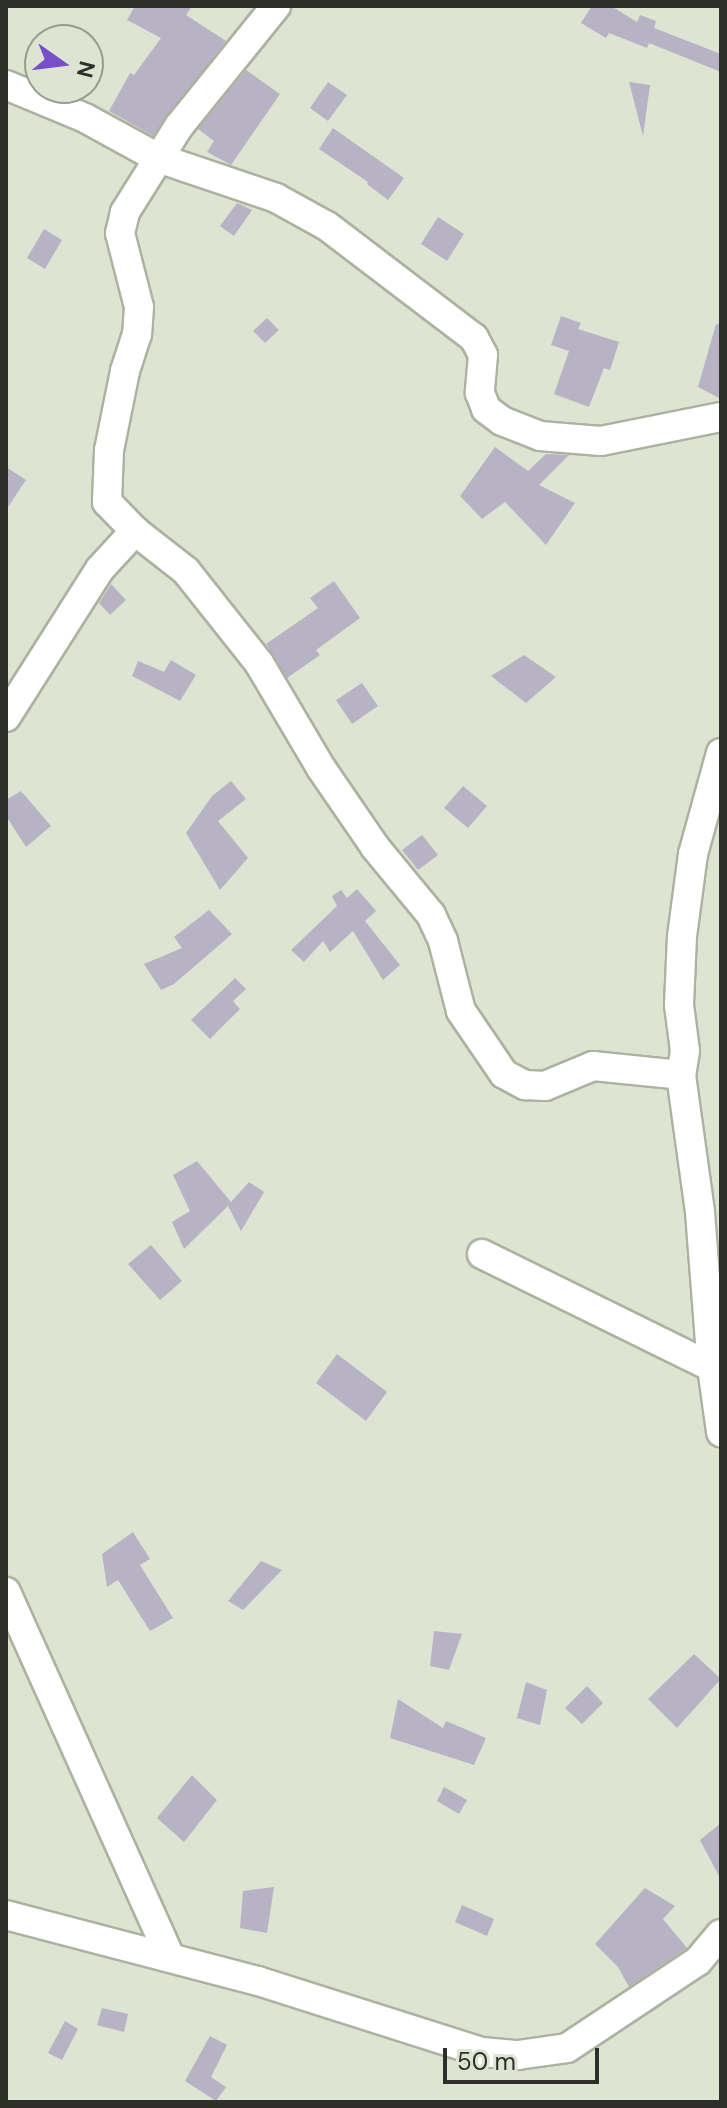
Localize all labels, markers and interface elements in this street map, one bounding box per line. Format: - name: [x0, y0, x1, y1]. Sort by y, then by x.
- north arrow: [24, 24, 104, 104]
- text: N: [70, 58, 102, 81]
- scale bar: [447, 2032, 603, 2082]
- text: 50 m: [457, 2046, 516, 2077]

